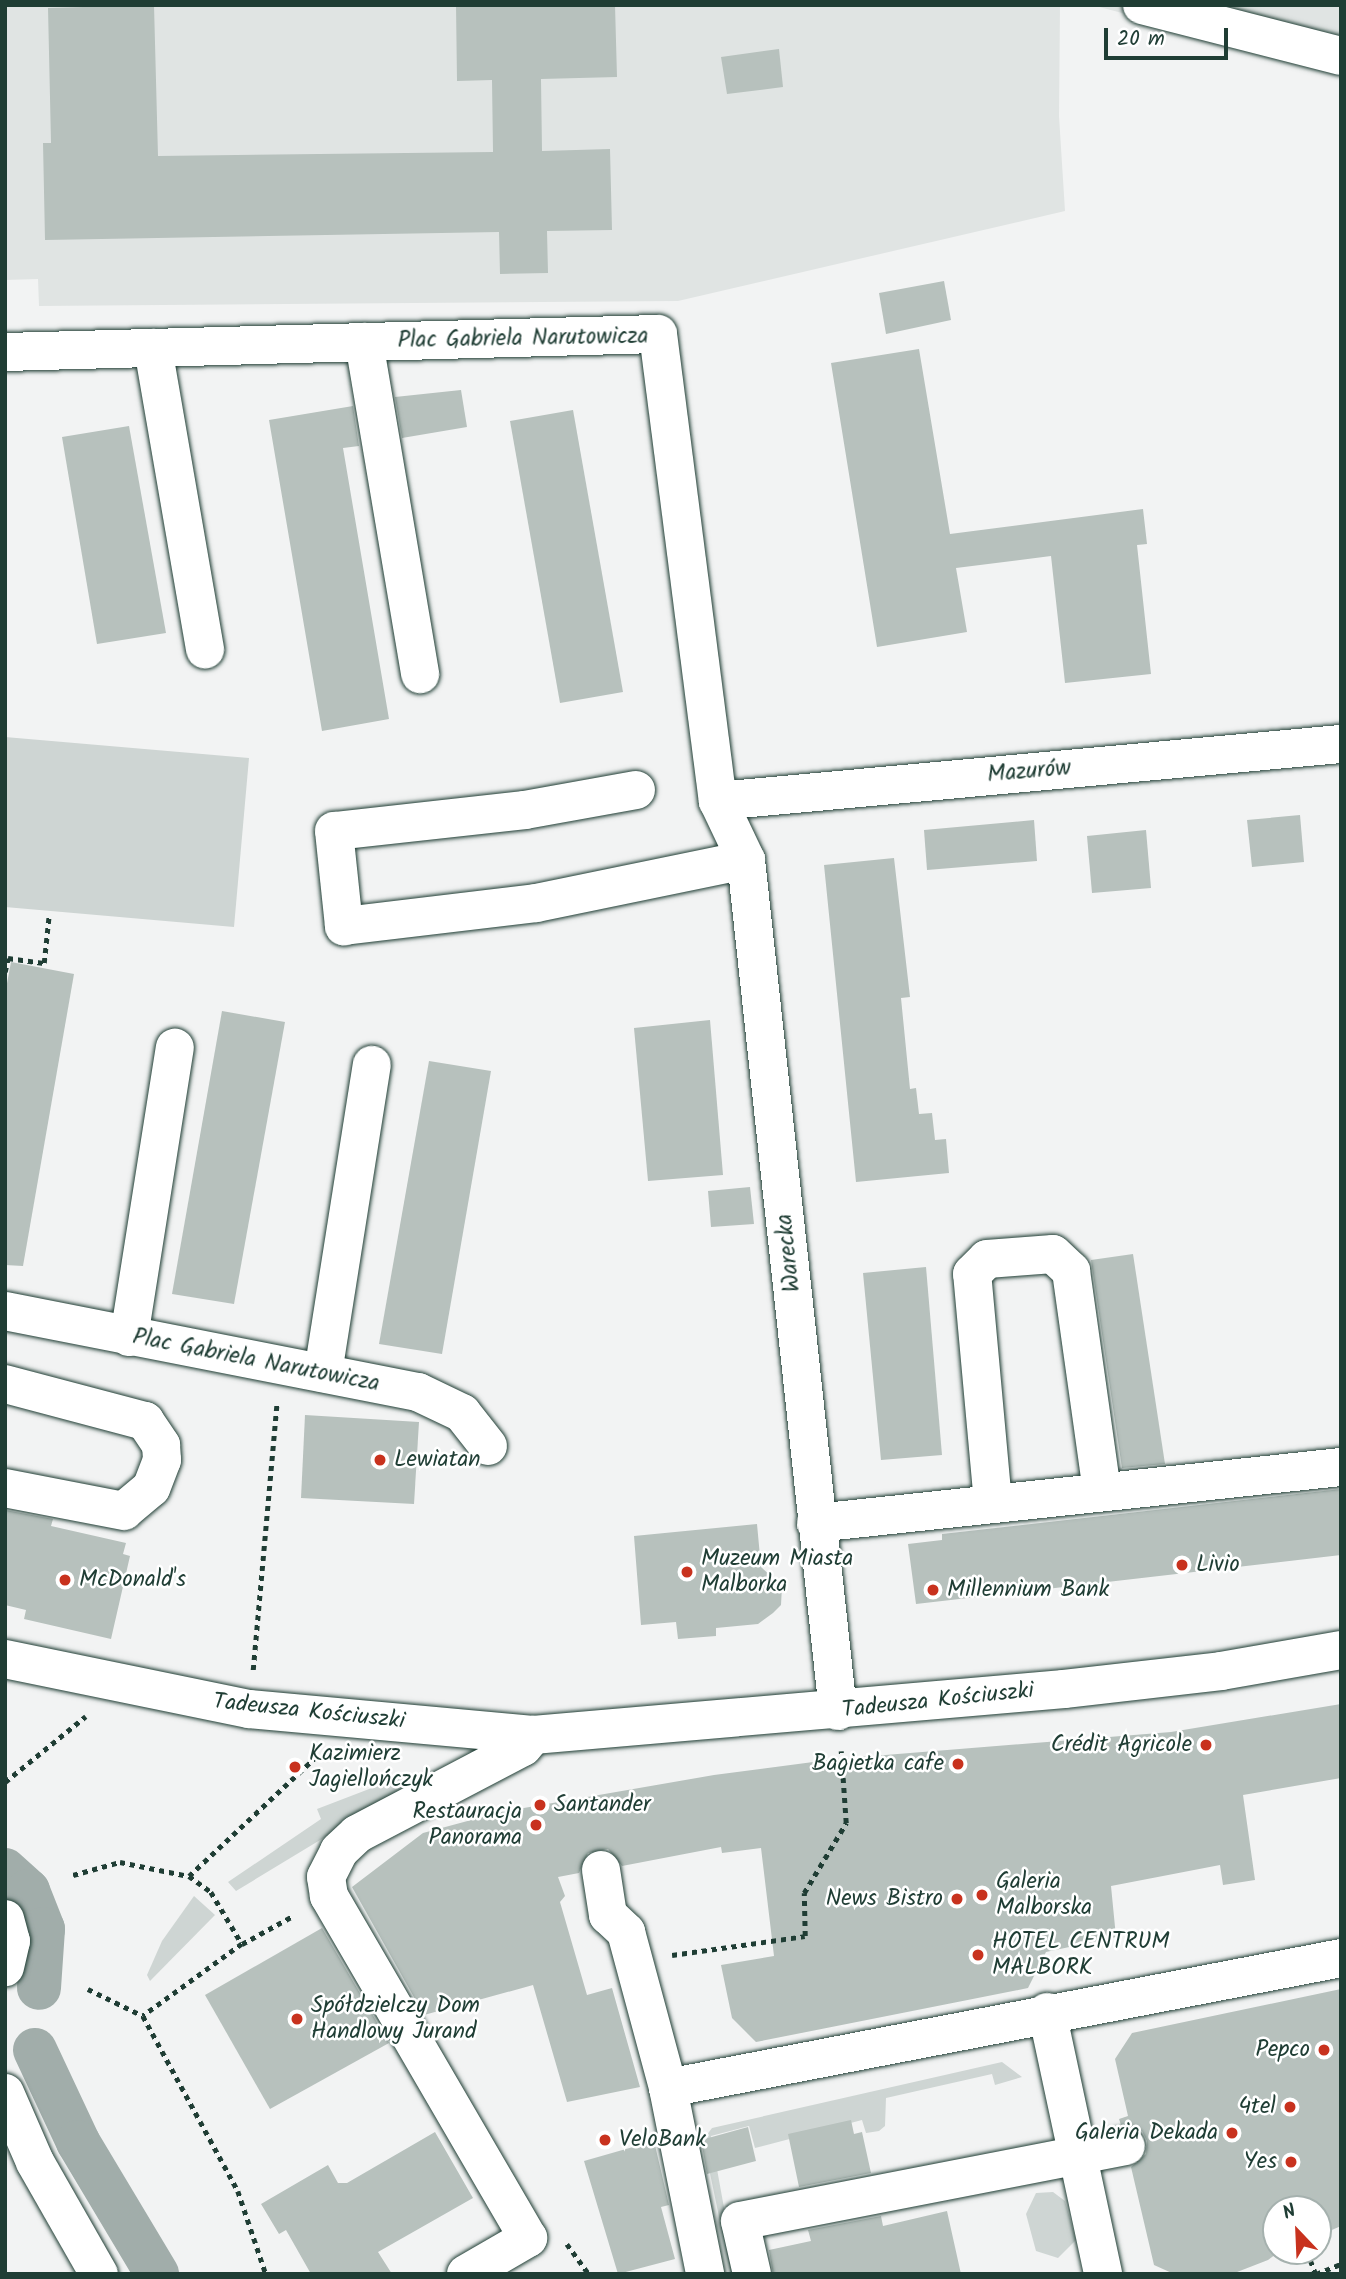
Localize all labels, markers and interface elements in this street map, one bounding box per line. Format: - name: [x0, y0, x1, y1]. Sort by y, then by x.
- scale bar: [1108, 14, 1232, 58]
- text: 20 m: [1117, 23, 1165, 56]
- street label: Plac Gabriela Narutowicza: [397, 323, 649, 355]
- street label: Mazurów: [986, 755, 1072, 789]
- street label: Warecka: [771, 1213, 807, 1293]
- street label: Plac Gabriela Narutowicza: [130, 1324, 382, 1398]
- place label: Lewiatan: [394, 1446, 481, 1474]
- marker: Lewiatan: [372, 1452, 388, 1468]
- place label: Muzeum Miasta Malborka: [701, 1545, 853, 1599]
- place label: Livio: [1196, 1551, 1240, 1579]
- marker: Livio: [1174, 1557, 1190, 1573]
- marker: Muzeum Miasta Malborka: [679, 1564, 695, 1580]
- place label: McDonald's: [79, 1566, 186, 1594]
- marker: McDonald's: [57, 1572, 73, 1588]
- place label: Millennium Bank: [947, 1576, 1109, 1604]
- marker: Millennium Bank: [925, 1582, 941, 1598]
- street label: Tadeusza Kościuszki: [841, 1677, 1035, 1725]
- street label: Tadeusza Kościuszki: [212, 1688, 406, 1736]
- place label: Crédit Agricole: [1051, 1731, 1192, 1759]
- marker: Crédit Agricole: [1198, 1737, 1214, 1753]
- place label: Kazimierz Jagiellończyk: [309, 1740, 433, 1794]
- place label: Bagietka cafe: [812, 1750, 944, 1778]
- marker: Bagietka cafe: [950, 1756, 966, 1772]
- marker: Kazimierz Jagiellończyk: [287, 1759, 303, 1775]
- place label: Santander: [554, 1791, 651, 1819]
- marker: Santander: [532, 1797, 548, 1813]
- place label: Restauracja Panorama: [412, 1798, 522, 1852]
- marker: Restauracja Panorama: [528, 1817, 544, 1833]
- place label: Galeria Malborska: [996, 1868, 1092, 1922]
- place label: News Bistro: [826, 1885, 943, 1913]
- marker: Galeria Malborska: [974, 1887, 990, 1903]
- marker: News Bistro: [949, 1891, 965, 1907]
- place label: HOTEL CENTRUM MALBORK: [992, 1928, 1169, 1982]
- marker: HOTEL CENTRUM MALBORK: [970, 1947, 986, 1963]
- place label: Spółdzielczy Dom Handlowy Jurand: [311, 1992, 480, 2046]
- marker: Spółdzielczy Dom Handlowy Jurand: [289, 2011, 305, 2027]
- place label: Pepco: [1256, 2036, 1310, 2064]
- marker: Pepco: [1316, 2042, 1332, 2058]
- place label: 4tel: [1238, 2093, 1276, 2121]
- marker: 4tel: [1282, 2099, 1298, 2115]
- place label: Galeria Dekada: [1075, 2119, 1218, 2147]
- marker: Galeria Dekada: [1224, 2125, 1240, 2141]
- place label: VeloBank: [619, 2126, 706, 2154]
- marker: VeloBank: [597, 2132, 613, 2148]
- place label: Yes: [1244, 2148, 1277, 2176]
- marker: Yes: [1283, 2154, 1299, 2170]
- north arrow: [1262, 2195, 1332, 2265]
- text: N: [1278, 2196, 1301, 2229]

